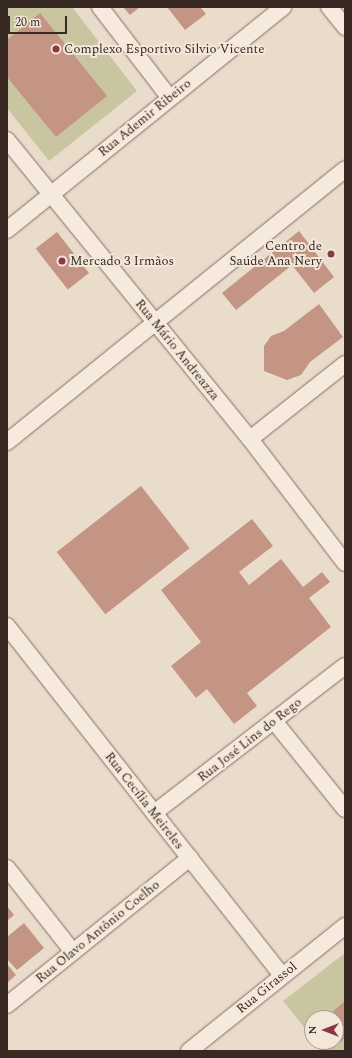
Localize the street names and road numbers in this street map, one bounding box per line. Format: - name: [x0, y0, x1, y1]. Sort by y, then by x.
- street label: Rua Ademir Ribeiro: [96, 76, 194, 160]
- street label: Rua Mário Andreazza: [132, 297, 222, 403]
- street label: Rua José Lins do Rego: [195, 695, 305, 785]
- street label: Rua Cecília Meireles: [101, 749, 187, 853]
- street label: Rua Olavo Antônio Coelho: [33, 877, 163, 987]
- street label: Rua Girassol: [234, 959, 300, 1017]

